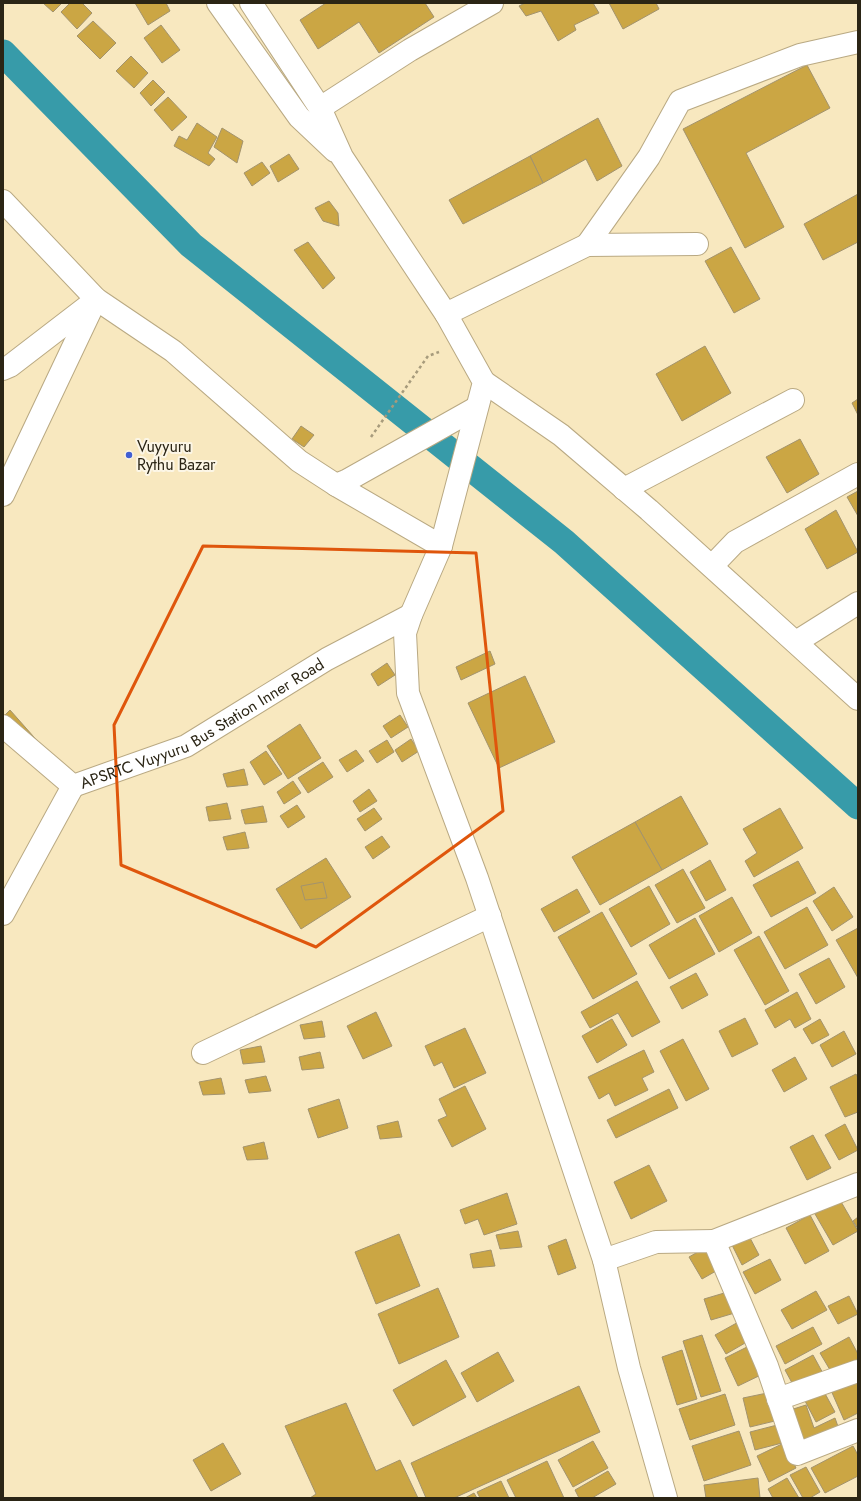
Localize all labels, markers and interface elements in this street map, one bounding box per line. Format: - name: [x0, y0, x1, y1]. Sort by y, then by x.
- place label: Vuyyuru Rythu Bazar: [137, 435, 216, 476]
- marker: Vuyyuru Rythu Bazar: [124, 450, 134, 460]
- street label: APSRTC Vuyyuru Bus Station Inner Road: [77, 653, 328, 795]

